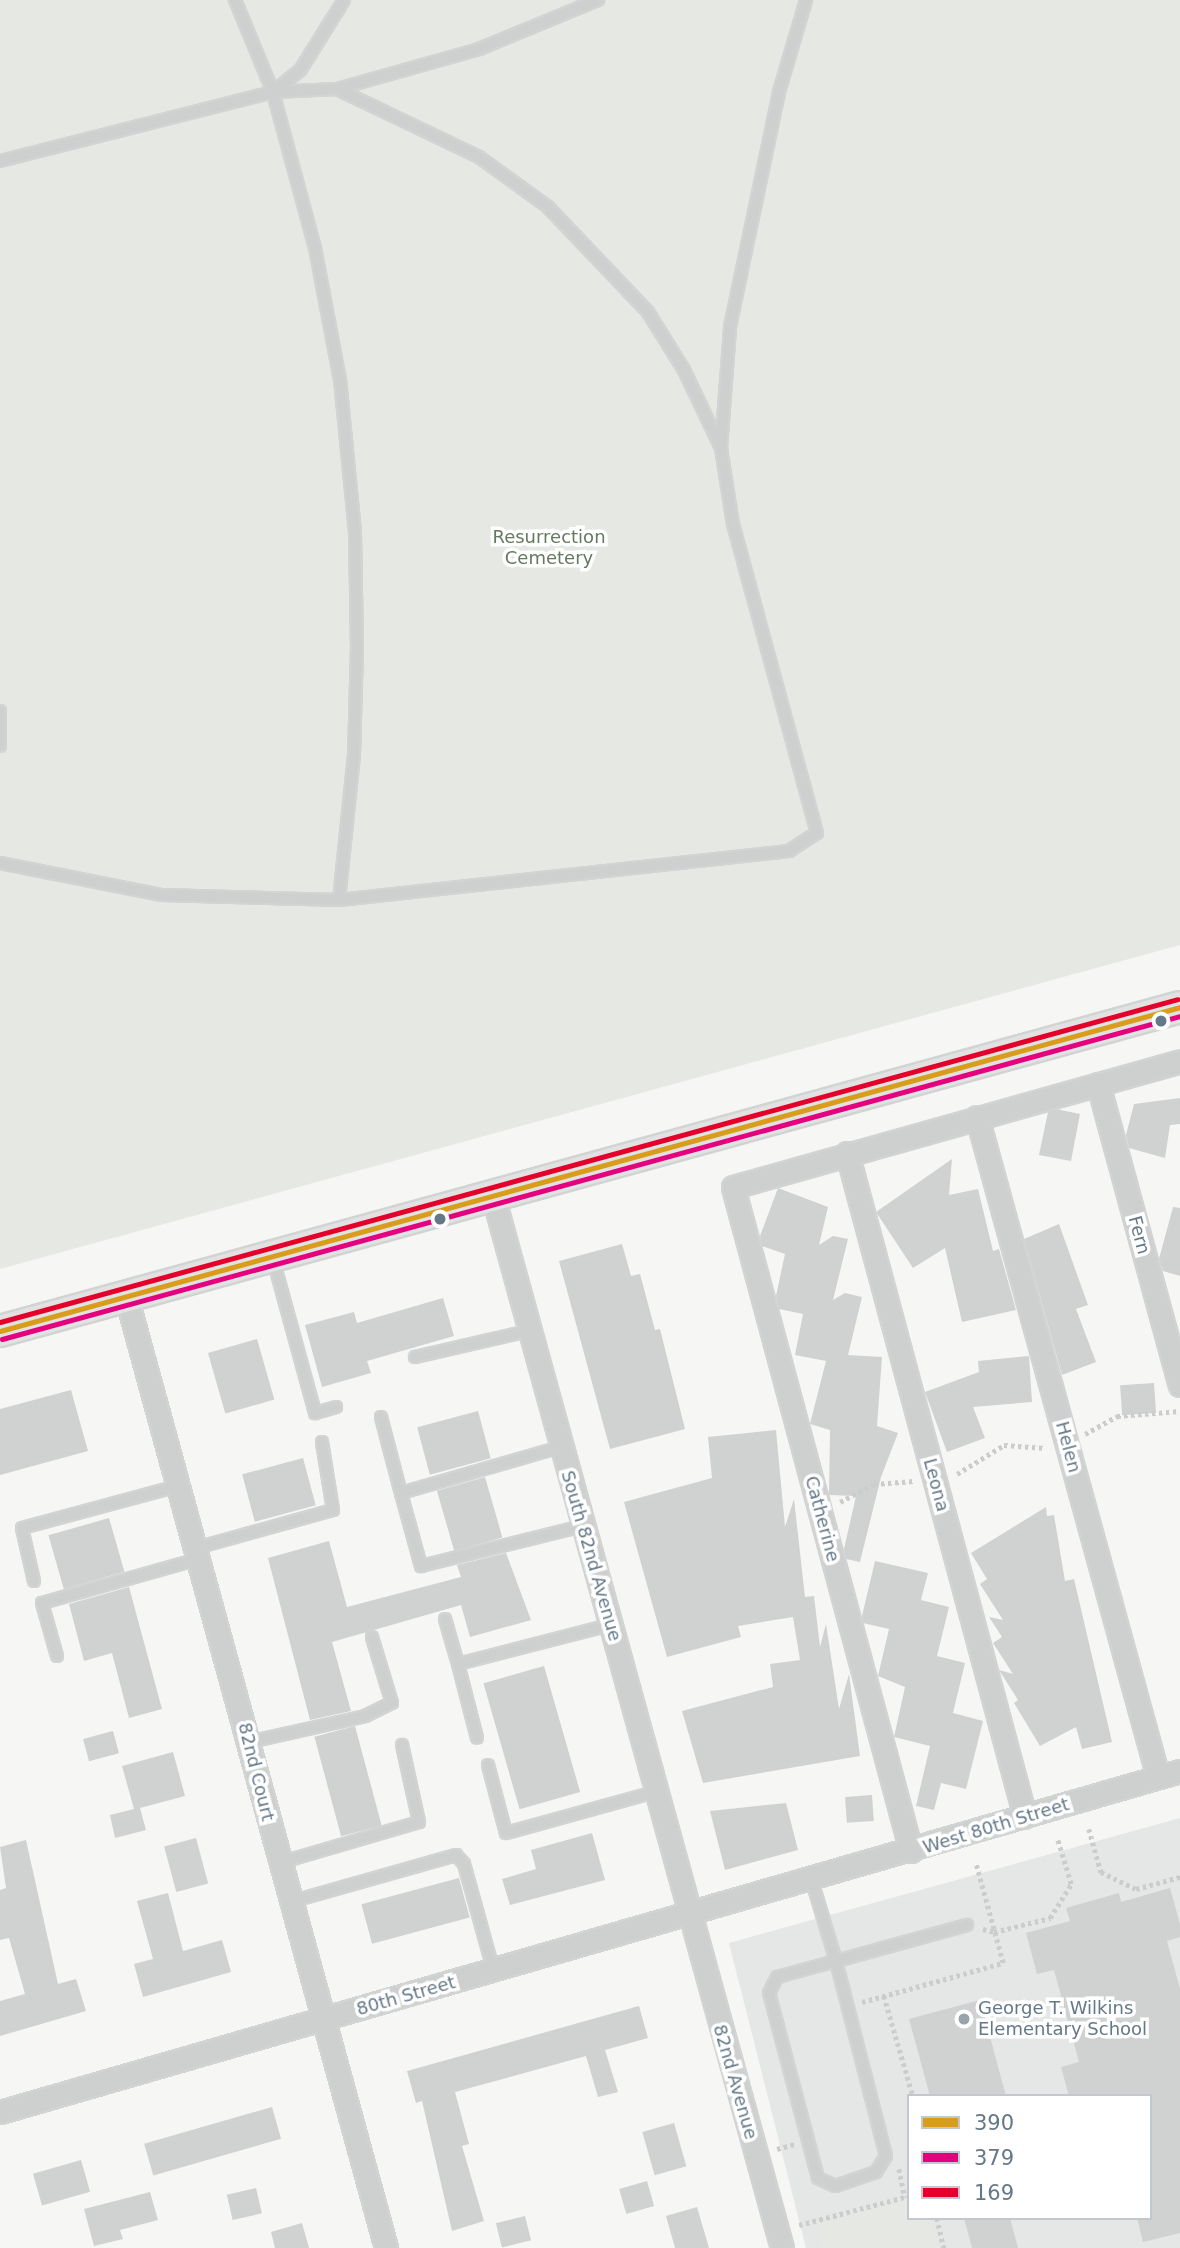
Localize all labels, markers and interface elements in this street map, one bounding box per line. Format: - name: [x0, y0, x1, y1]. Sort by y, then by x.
- park label: Resurrection Cemetery: [492, 527, 606, 570]
- unlabelled marker: [1154, 1014, 1168, 1028]
- unlabelled marker: [433, 1212, 447, 1226]
- street label: Fern: [1124, 1213, 1154, 1257]
- street label: Helen: [1051, 1419, 1085, 1475]
- street label: Leona: [919, 1456, 953, 1514]
- street label: South 82nd Avenue: [556, 1468, 626, 1644]
- street label: Catherine: [800, 1474, 844, 1564]
- street label: 82nd Court: [233, 1720, 279, 1824]
- street label: West 80th Street: [920, 1793, 1072, 1859]
- street label: 80th Street: [354, 1972, 458, 2020]
- place label: George T. Wilkins Elementary School: [978, 1998, 1147, 2040]
- marker: George T. Wilkins Elementary School: [956, 2011, 972, 2027]
- street label: 82nd Avenue: [708, 2022, 762, 2142]
- legend: [907, 2094, 1152, 2220]
- text: 390: [974, 2111, 1014, 2135]
- text: 379: [974, 2146, 1014, 2170]
- text: 169: [974, 2181, 1014, 2205]

